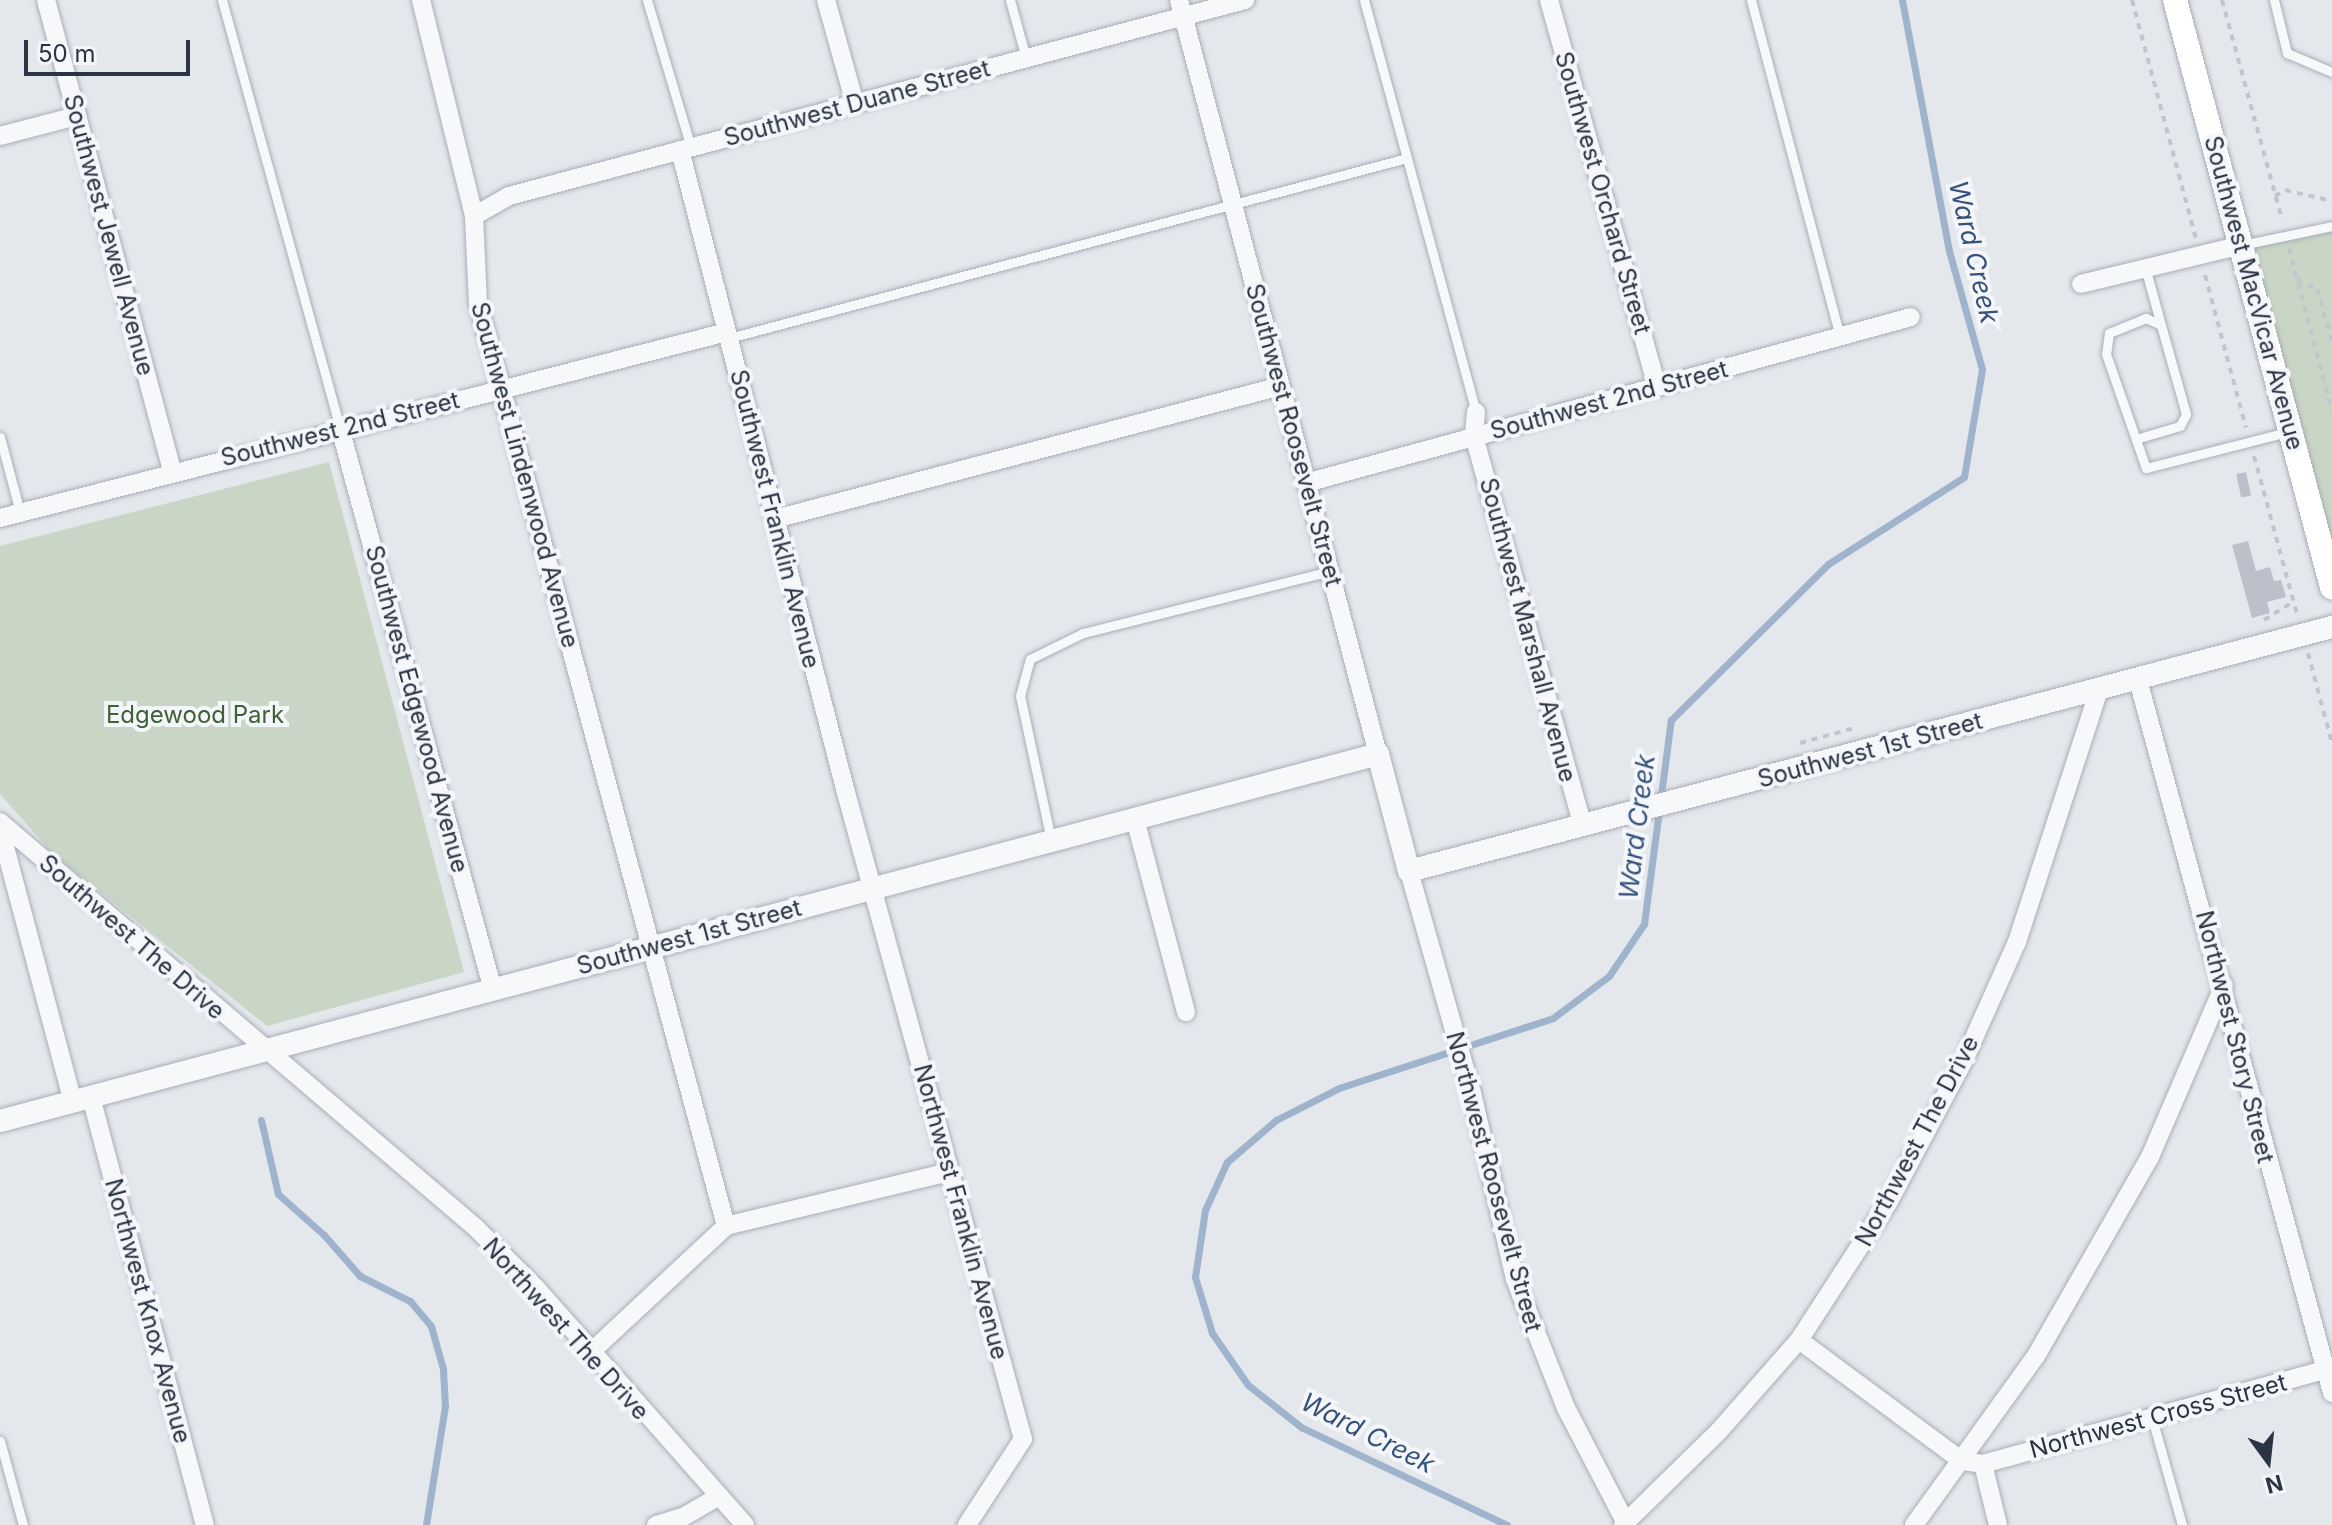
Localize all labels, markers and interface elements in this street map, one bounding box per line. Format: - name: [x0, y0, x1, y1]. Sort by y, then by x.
- scale bar: [28, 24, 194, 74]
- text: 50 m: [38, 39, 96, 68]
- street label: Southwest Orchard Street: [1549, 48, 1657, 338]
- street label: Southwest Duane Street: [721, 54, 993, 152]
- street label: Southwest Jewell Avenue: [58, 91, 160, 379]
- street label: Southwest MacVicar Avenue: [2198, 133, 2310, 453]
- water label: Ward Creek: [1942, 178, 2006, 326]
- street label: Southwest Roosevelt Street: [1240, 281, 1348, 589]
- street label: Southwest Lindenwood Avenue: [465, 299, 585, 651]
- street label: Southwest 2nd Street: [1487, 354, 1731, 446]
- street label: Southwest Franklin Avenue: [724, 367, 826, 671]
- street label: Southwest 2nd Street: [218, 385, 462, 473]
- street label: Southwest Marshall Avenue: [1473, 475, 1583, 785]
- street label: Southwest Edgewood Avenue: [359, 542, 475, 876]
- park label: Edgewood Park: [106, 701, 284, 729]
- street label: Southwest 1st Street: [1755, 706, 1985, 794]
- water label: Ward Creek: [1613, 753, 1661, 901]
- street label: Southwest The Drive: [33, 849, 231, 1025]
- street label: Southwest 1st Street: [574, 893, 804, 981]
- street label: Northwest Story Street: [2190, 908, 2280, 1166]
- street label: Northwest Roosevelt Street: [1440, 1029, 1548, 1335]
- street label: Northwest The Drive: [1849, 1031, 1985, 1251]
- street label: Northwest Franklin Avenue: [908, 1061, 1014, 1363]
- street label: Northwest Knox Avenue: [99, 1176, 197, 1446]
- street label: Northwest The Drive: [477, 1232, 655, 1426]
- street label: Northwest Cross Street: [2026, 1368, 2290, 1464]
- water label: Ward Creek: [1296, 1386, 1440, 1480]
- north arrow: [2228, 1421, 2308, 1501]
- text: N: [2263, 1469, 2286, 1499]

